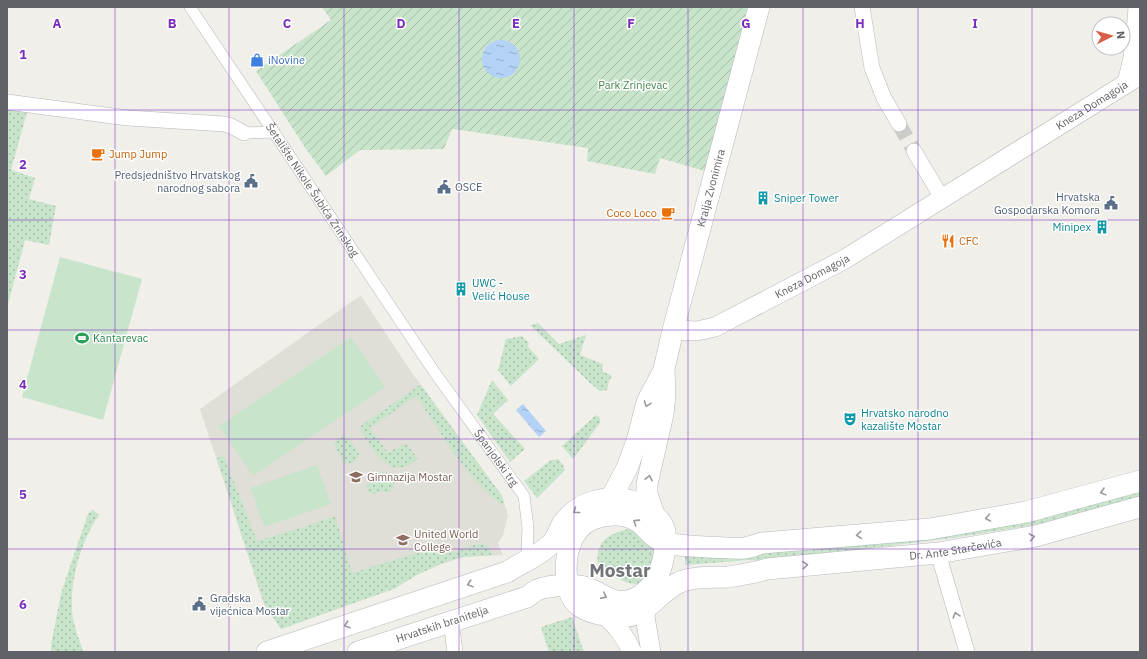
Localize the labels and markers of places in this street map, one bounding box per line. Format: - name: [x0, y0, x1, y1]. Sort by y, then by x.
- shop icon: iNovine: [249, 52, 265, 68]
- place label: iNovine: [268, 53, 305, 67]
- cafe icon: Jump Jump: [90, 146, 106, 162]
- place label: Jump Jump: [109, 147, 167, 161]
- place label: Predsjedništvo Hrvatskog narodnog sabora: [114, 168, 240, 195]
- public building icon: Predsjedništvo Hrvatskog narodnog sabora: [243, 173, 259, 189]
- public building icon: OSCE: [436, 179, 452, 195]
- place label: OSCE: [455, 180, 482, 194]
- building icon: Sniper Tower: [755, 190, 771, 206]
- place label: Hrvatska Gospodarska Komora: [994, 190, 1100, 217]
- place label: Sniper Tower: [774, 191, 839, 205]
- public building icon: Hrvatska Gospodarska Komora: [1103, 195, 1119, 211]
- cafe icon: Coco Loco: [660, 205, 676, 221]
- place label: Coco Loco: [607, 206, 657, 220]
- building icon: Minipex: [1094, 219, 1110, 235]
- place label: Minipex: [1052, 220, 1091, 234]
- restaurant icon: CFC: [940, 233, 956, 249]
- place label: CFC: [959, 234, 979, 248]
- place label: UWC - Velić House: [472, 276, 530, 303]
- building icon: UWC - Velić House: [453, 281, 469, 297]
- sports icon: Kantarevac: [74, 330, 90, 346]
- place label: Kantarevac: [93, 331, 149, 345]
- place label: Hrvatsko narodno kazalište Mostar: [861, 406, 949, 433]
- theatre icon: Hrvatsko narodno kazalište Mostar: [842, 411, 858, 427]
- school or university icon: Gimnazija Mostar: [348, 469, 364, 485]
- place label: Gimnazija Mostar: [367, 470, 452, 484]
- place label: United World College: [414, 527, 479, 554]
- school or university icon: United World College: [395, 532, 411, 548]
- place label: Gradska vijećnica Mostar: [210, 591, 290, 618]
- public building icon: Gradska vijećnica Mostar: [191, 596, 207, 612]

